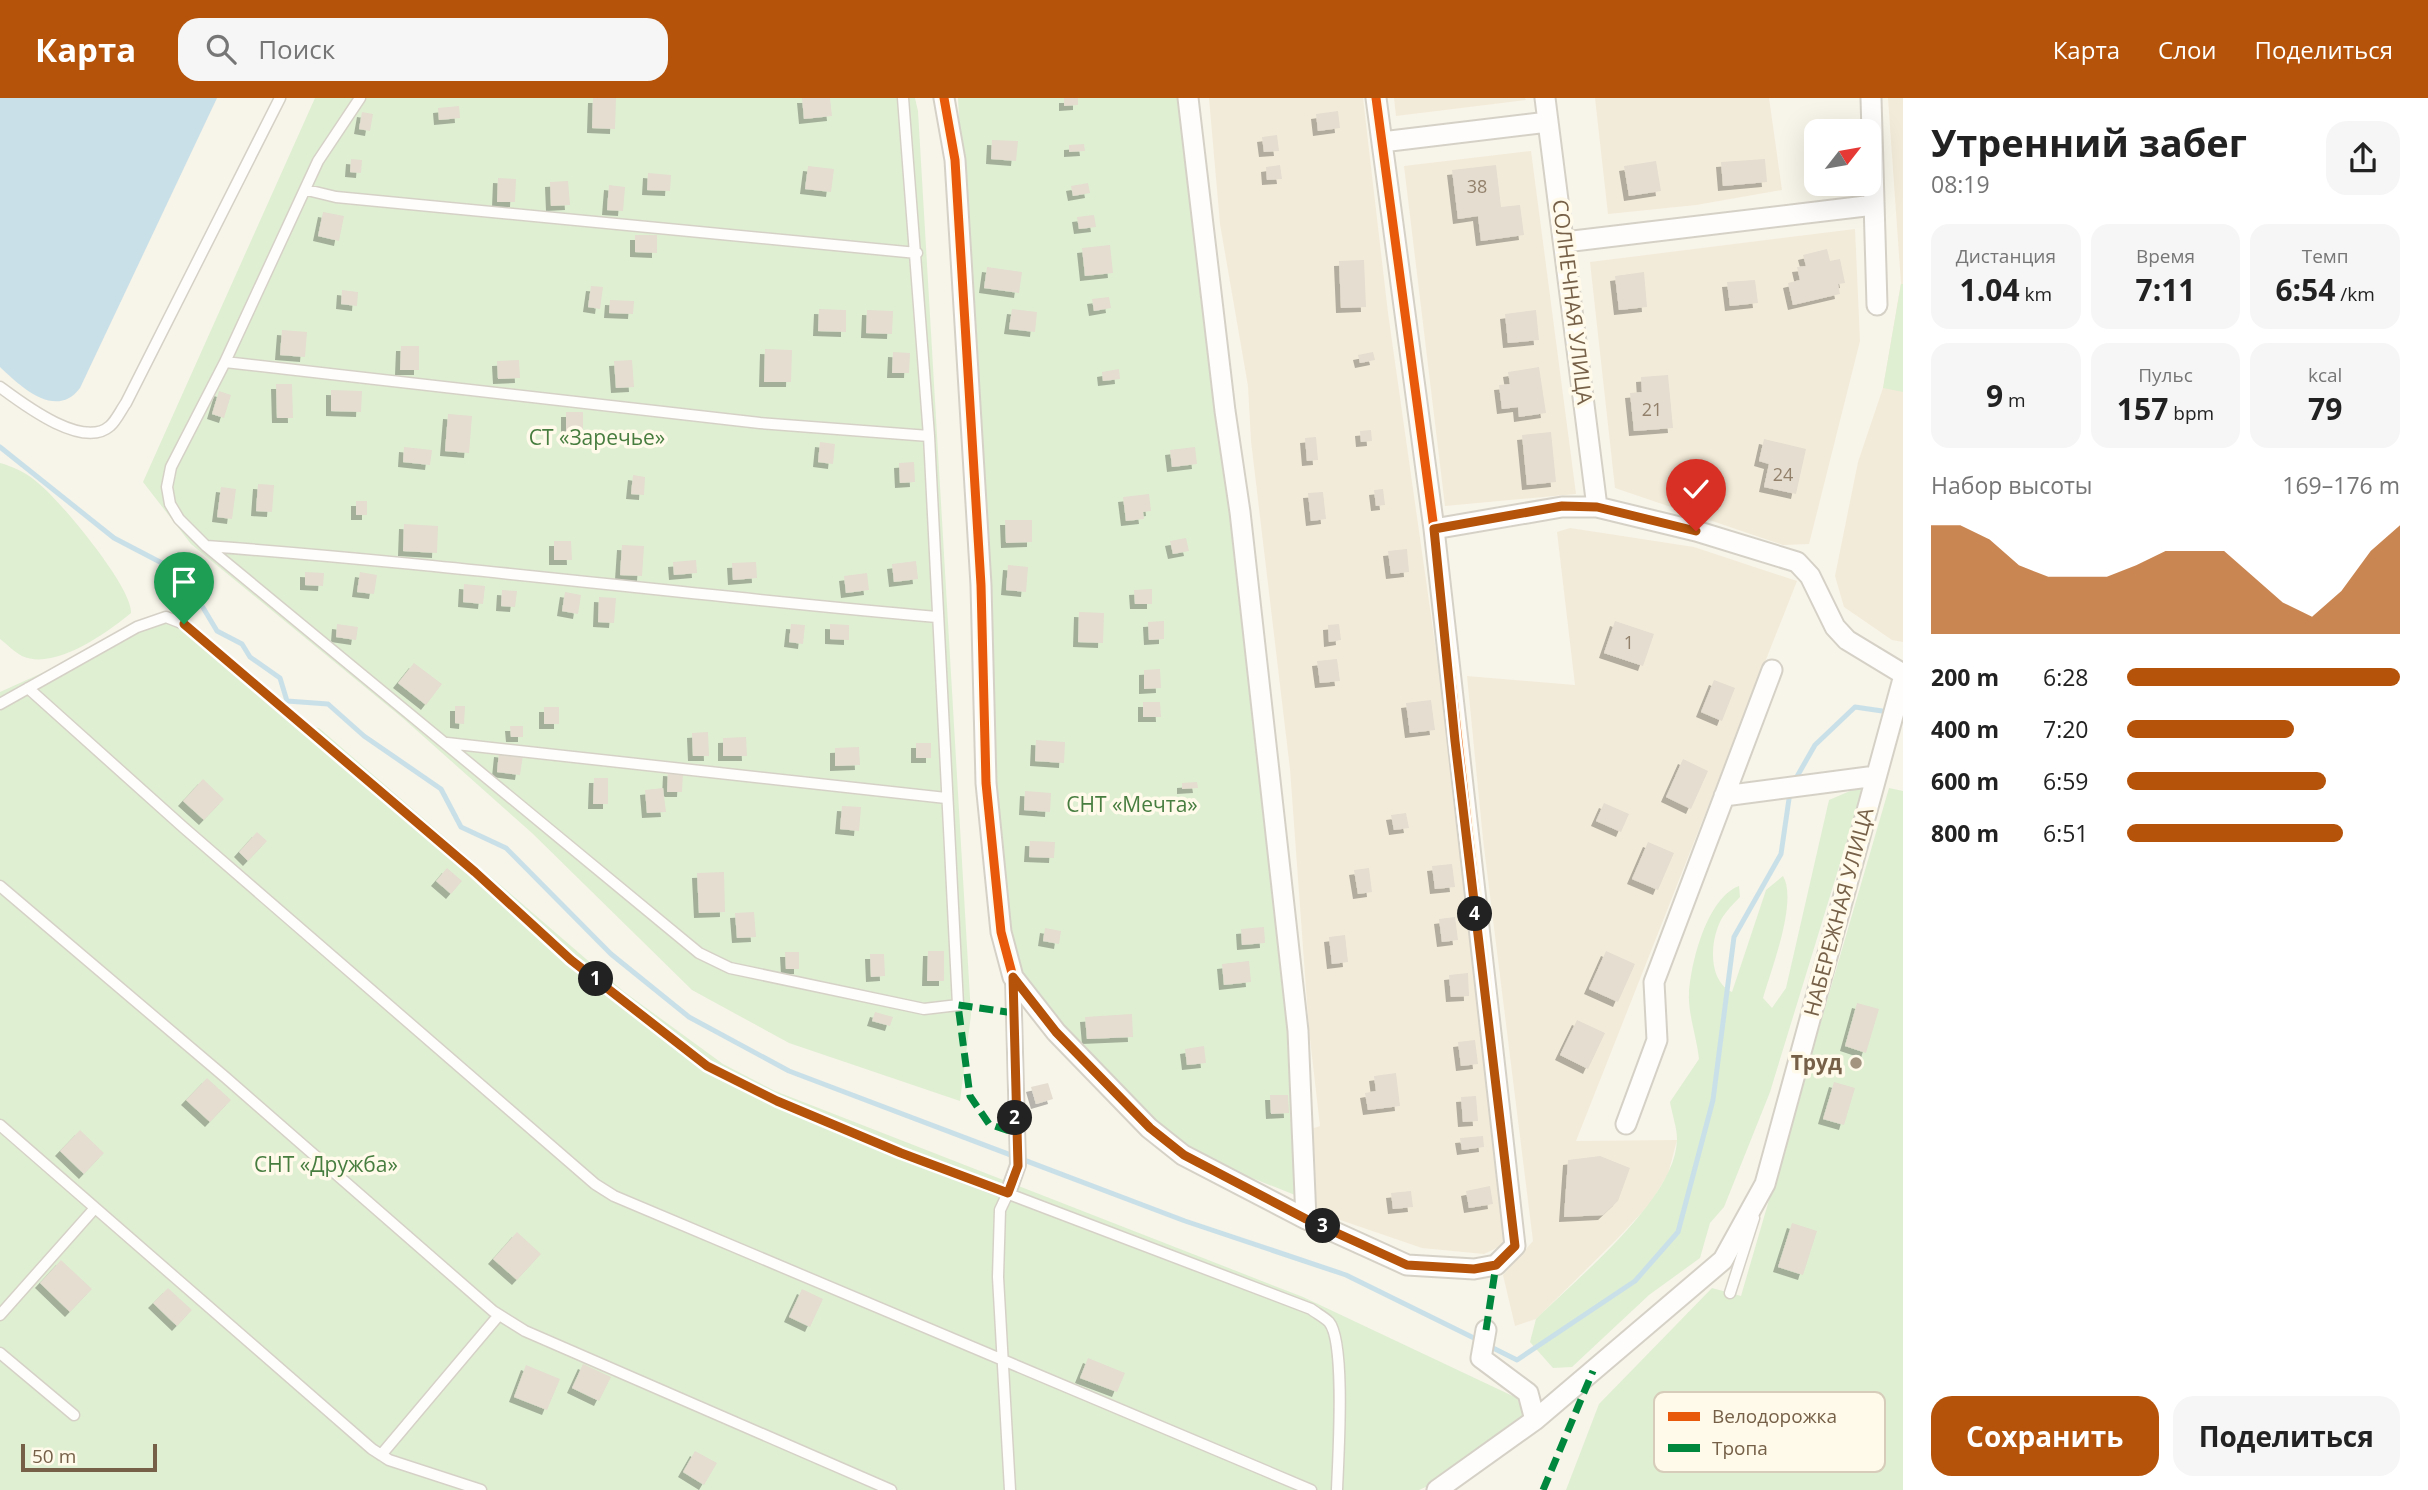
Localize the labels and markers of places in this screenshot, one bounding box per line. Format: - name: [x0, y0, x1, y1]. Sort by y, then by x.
- pin: [1666, 459, 1726, 531]
- pin: [154, 552, 214, 624]
- pin: 4: [1458, 896, 1492, 932]
- pin: 1: [578, 962, 614, 996]
- place label: Труд: [1791, 1048, 1842, 1076]
- marker: Труд: [1848, 1055, 1864, 1071]
- pin: 2: [998, 1100, 1032, 1136]
- pin: 3: [1306, 1208, 1340, 1244]

